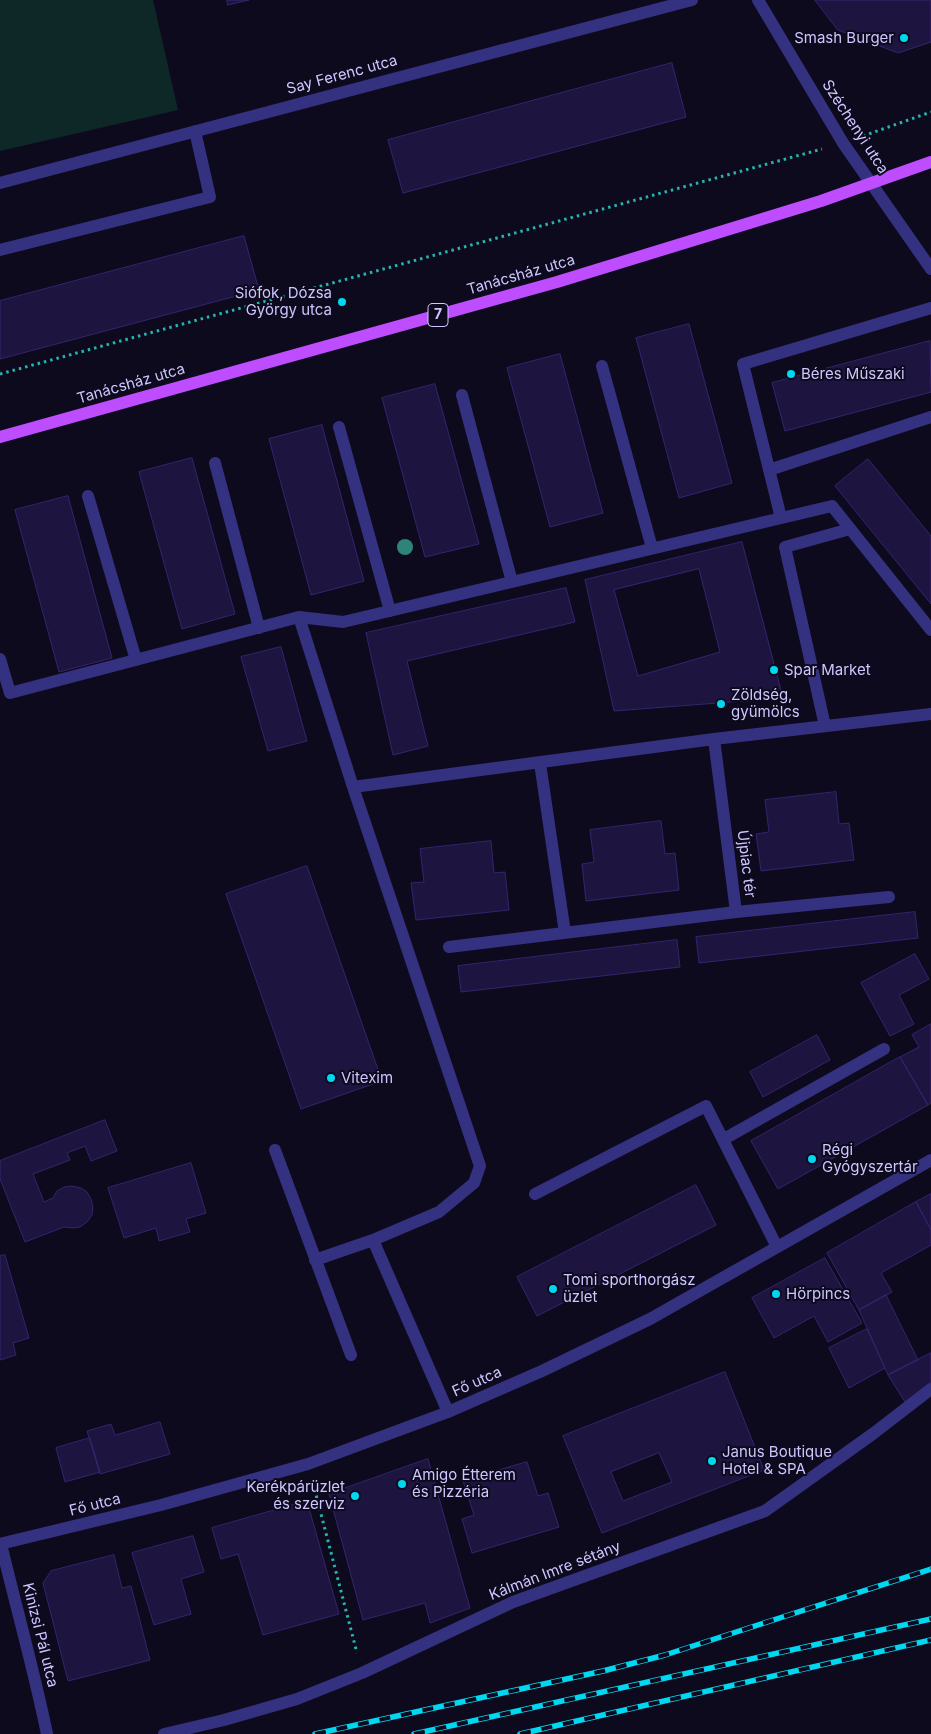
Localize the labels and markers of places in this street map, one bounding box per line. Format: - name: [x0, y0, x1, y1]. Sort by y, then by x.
- place label: Smash Burger: [794, 29, 894, 47]
- marker: Smash Burger: [898, 32, 910, 44]
- place label: Siófok, Dózsa György utca: [235, 284, 332, 319]
- marker: Siófok, Dózsa György utca: [336, 296, 348, 308]
- place label: Béres Műszaki: [801, 365, 905, 383]
- marker: Béres Műszaki: [785, 368, 797, 380]
- place label: Spar Market: [784, 661, 871, 679]
- marker: Spar Market: [768, 664, 780, 676]
- place label: Zöldség, gyümölcs: [731, 686, 800, 721]
- marker: Zöldség, gyümölcs: [715, 698, 727, 710]
- place label: Vitexim: [341, 1069, 393, 1087]
- marker: Vitexim: [325, 1072, 337, 1084]
- place label: Régi Gyógyszertár: [822, 1141, 918, 1176]
- marker: Régi Gyógyszertár: [806, 1153, 818, 1165]
- place label: Tomi sporthorgász üzlet: [563, 1271, 695, 1306]
- marker: Tomi sporthorgász üzlet: [547, 1283, 559, 1295]
- place label: Hörpincs: [786, 1285, 850, 1303]
- marker: Hörpincs: [770, 1288, 782, 1300]
- place label: Janus Boutique Hotel & SPA: [722, 1443, 832, 1478]
- marker: Janus Boutique Hotel & SPA: [706, 1455, 718, 1467]
- place label: Amigo Étterem és Pizzéria: [412, 1466, 516, 1501]
- place label: Kerékpárüzlet és szerviz: [247, 1478, 345, 1513]
- marker: Amigo Étterem és Pizzéria: [396, 1478, 408, 1490]
- marker: Kerékpárüzlet és szerviz: [349, 1490, 361, 1502]

